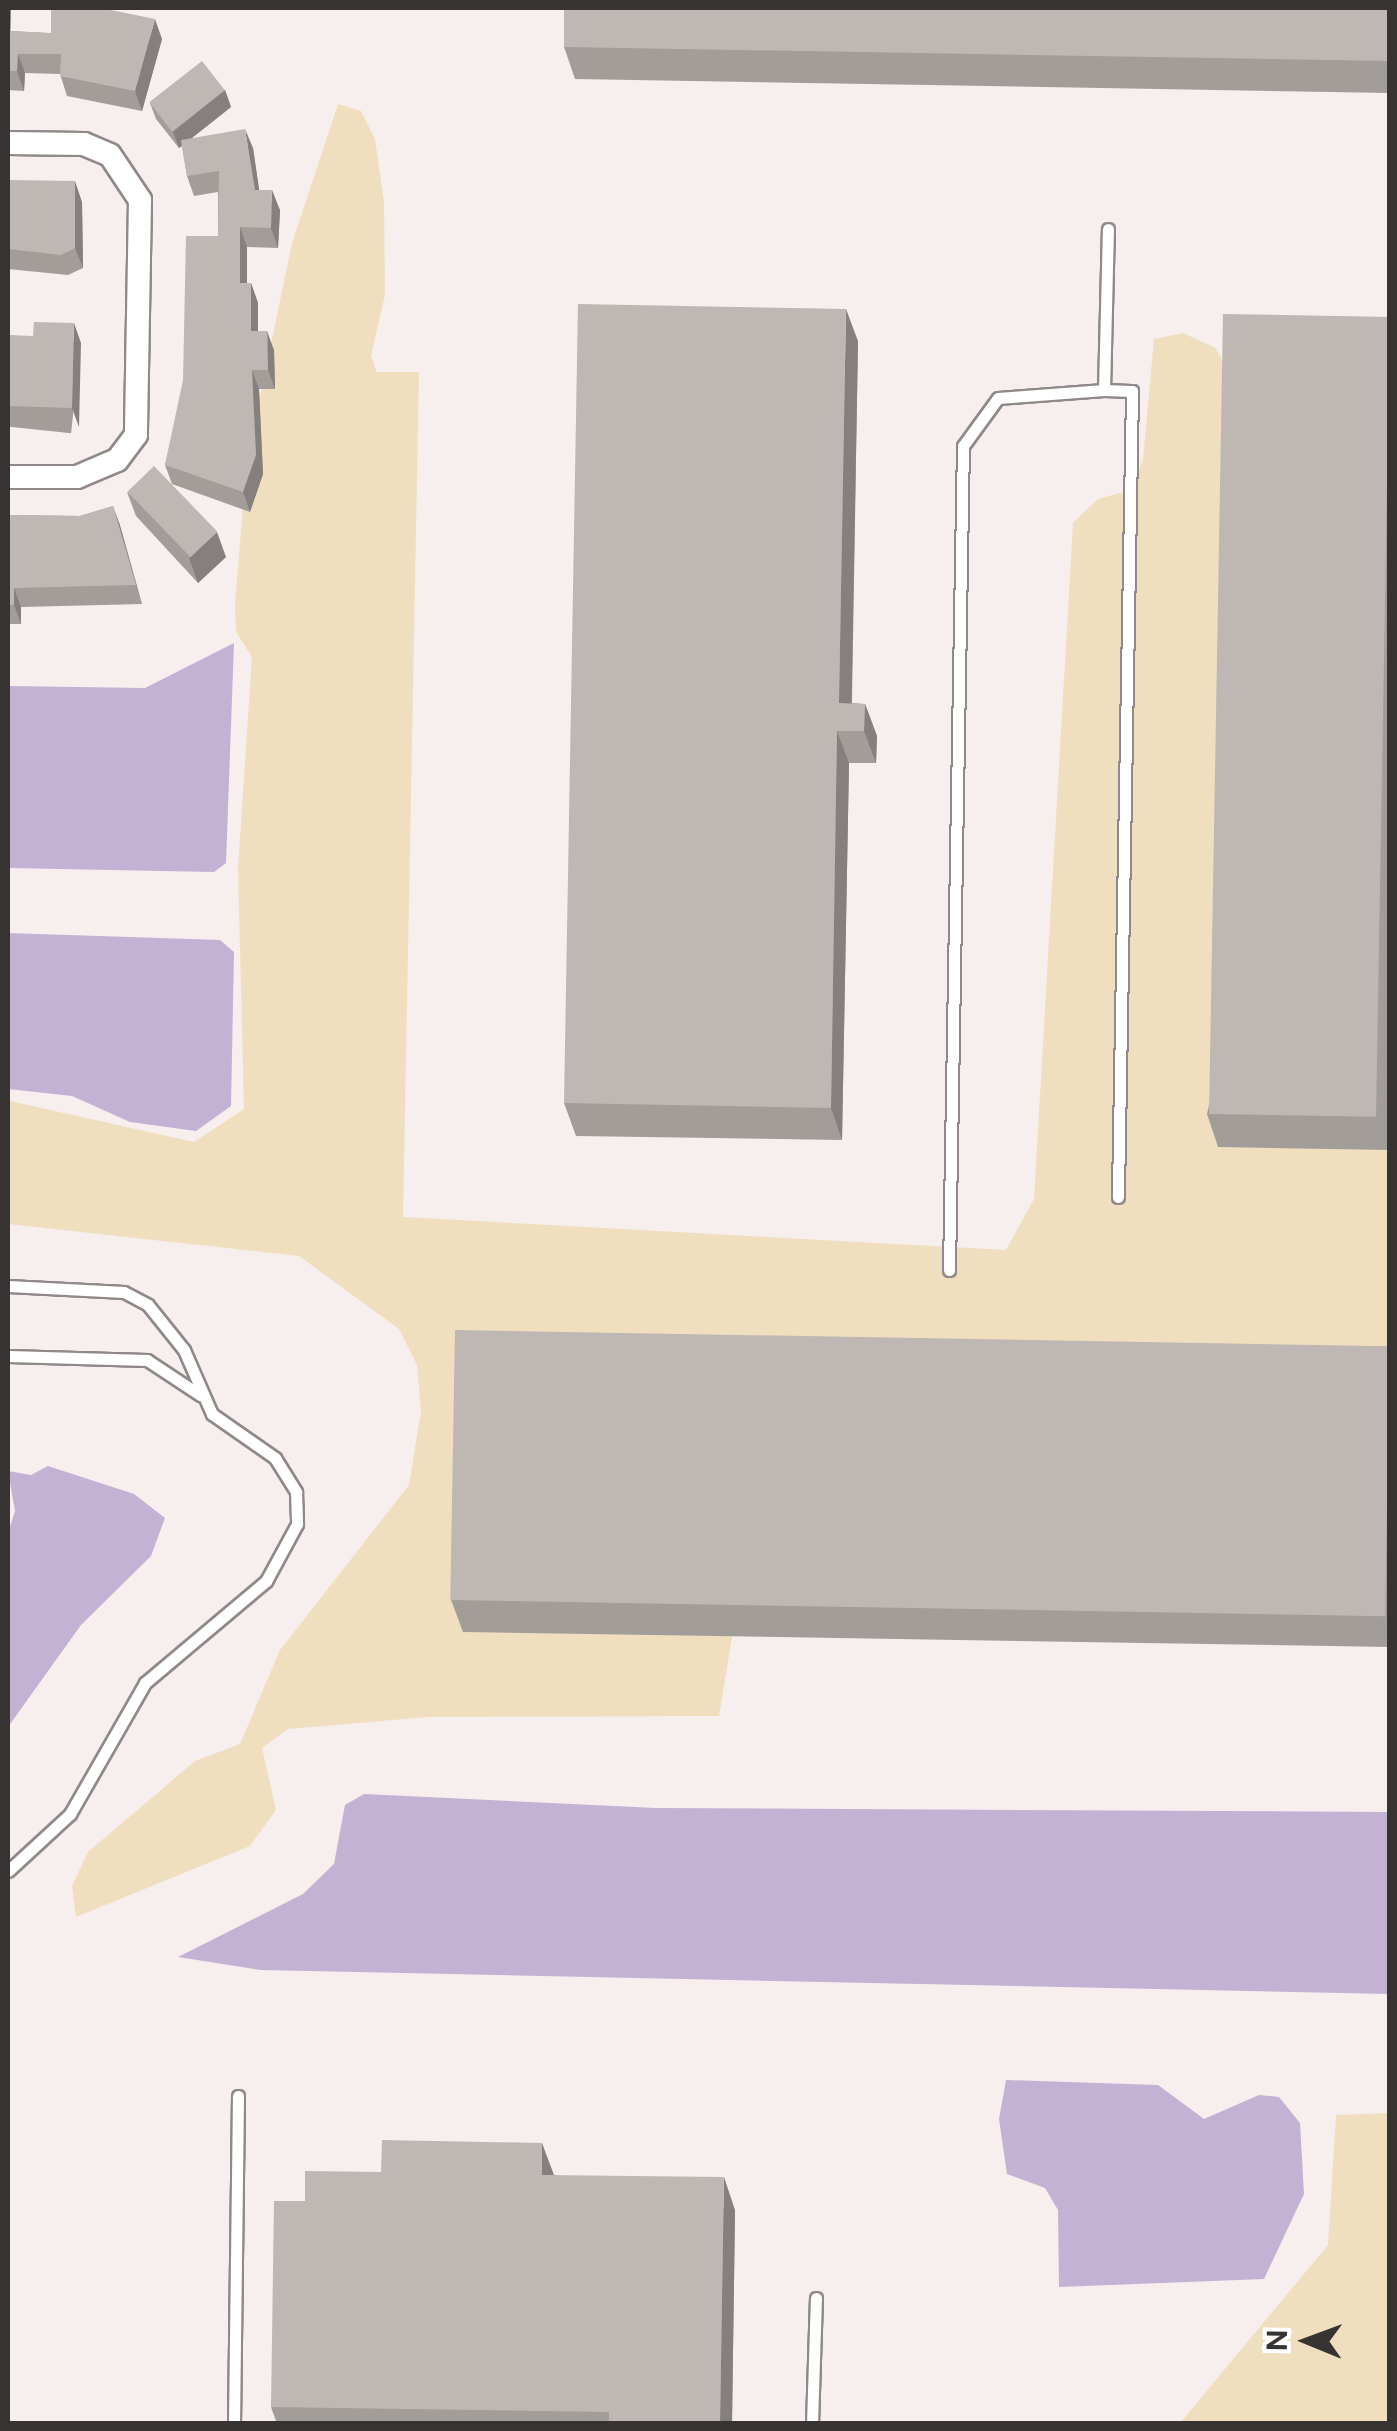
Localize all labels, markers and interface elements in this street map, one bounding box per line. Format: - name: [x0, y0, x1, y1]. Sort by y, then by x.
- north arrow: [1257, 2291, 1357, 2391]
- text: N: [1260, 2329, 1293, 2352]

